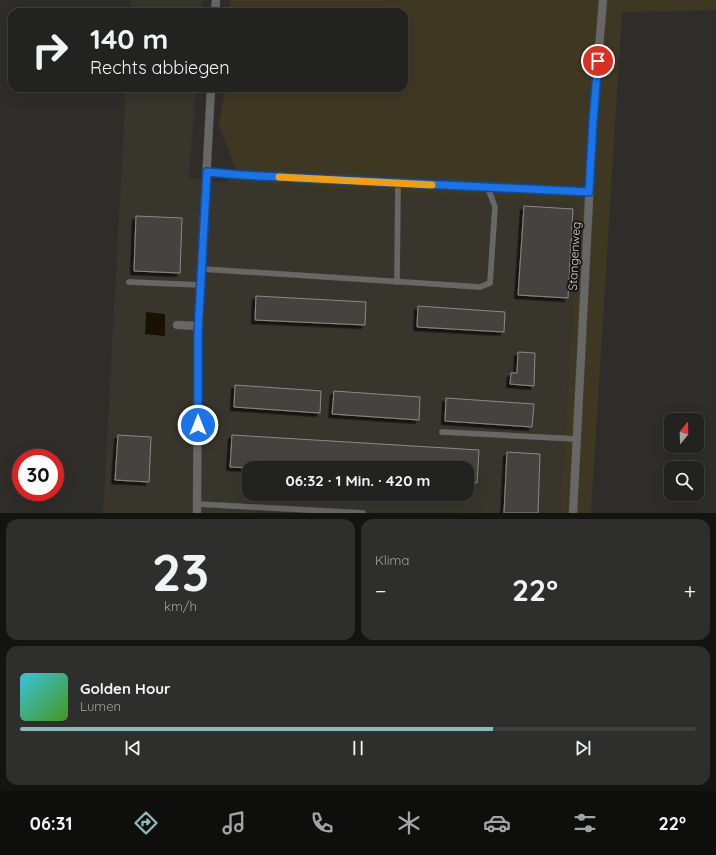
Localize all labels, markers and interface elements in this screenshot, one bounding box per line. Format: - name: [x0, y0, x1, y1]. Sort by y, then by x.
- text: 140 m: [90, 21, 168, 56]
- icon: right: [24, 24, 76, 76]
- pin: [581, 44, 615, 78]
- icon: arrive: [587, 50, 609, 72]
- text: Rechts abbiegen: [90, 56, 230, 79]
- street label: Stangenweg: [565, 221, 583, 291]
- position arrow: [177, 404, 219, 446]
- north arrow: [664, 413, 704, 453]
- map controls: [664, 413, 704, 501]
- speed limit sign: 30: [12, 449, 64, 501]
- button: search: [664, 461, 704, 501]
- text: 06:32 · 1 Min. · 420 m: [286, 471, 430, 490]
- text: 23: [152, 539, 209, 604]
- text: Klima: [375, 552, 409, 568]
- text: 22°: [512, 571, 558, 609]
- text: −: [375, 577, 386, 605]
- text: +: [684, 577, 696, 605]
- text: km/h: [164, 598, 197, 614]
- text: Golden Hour: [80, 679, 171, 698]
- text: Lumen: [80, 698, 121, 714]
- icon: previous: [122, 737, 144, 759]
- icon: pause: [347, 737, 369, 759]
- icon: next: [572, 737, 594, 759]
- icon: directions: [132, 809, 160, 837]
- icon: music: [220, 809, 248, 837]
- icon: phone: [308, 809, 336, 837]
- icon: climate: [395, 809, 423, 837]
- icon: car: [483, 809, 511, 837]
- icon: filters: [571, 809, 599, 837]
- text: 06:31: [30, 812, 72, 835]
- text: 22°: [658, 812, 686, 835]

